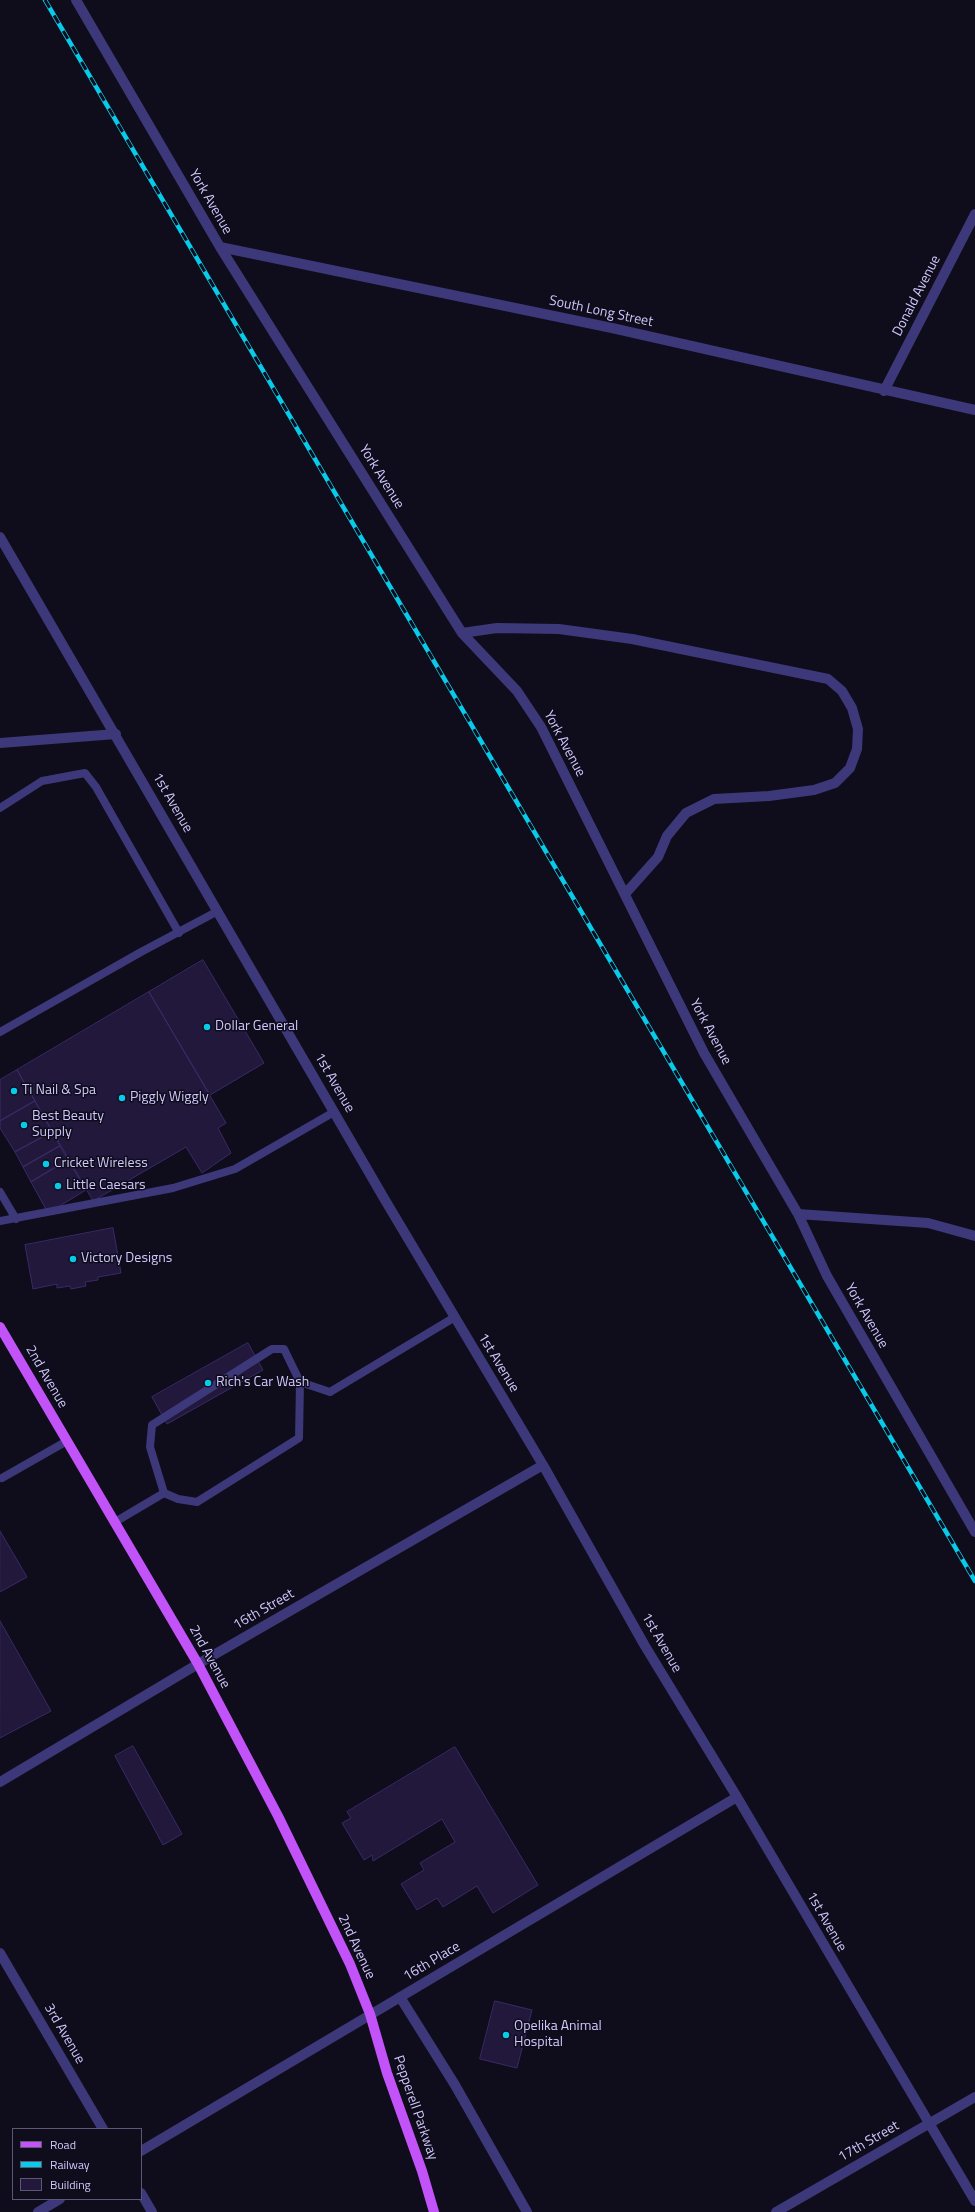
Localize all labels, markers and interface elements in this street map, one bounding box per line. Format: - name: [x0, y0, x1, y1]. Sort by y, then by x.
- street label: York Avenue: [185, 166, 235, 238]
- street label: Donald Avenue: [889, 253, 945, 339]
- street label: South Long Street: [547, 293, 655, 331]
- street label: York Avenue: [355, 442, 407, 512]
- street label: York Avenue: [540, 708, 588, 780]
- street label: 1st Avenue: [148, 770, 196, 836]
- street label: York Avenue: [686, 996, 734, 1068]
- place label: Dollar General: [215, 1019, 298, 1035]
- marker: Dollar General: [202, 1022, 212, 1032]
- street label: 1st Avenue: [310, 1050, 358, 1116]
- place label: Ti Nail & Spa: [22, 1083, 96, 1099]
- marker: Ti Nail & Spa: [9, 1086, 19, 1096]
- place label: Piggly Wiggly: [130, 1090, 209, 1106]
- marker: Piggly Wiggly: [117, 1093, 127, 1103]
- place label: Best Beauty Supply: [32, 1109, 104, 1142]
- marker: Best Beauty Supply: [19, 1120, 29, 1130]
- place label: Cricket Wireless: [54, 1156, 148, 1172]
- marker: Cricket Wireless: [41, 1159, 51, 1169]
- place label: Little Caesars: [66, 1178, 146, 1194]
- marker: Little Caesars: [53, 1181, 63, 1191]
- place label: Victory Designs: [81, 1251, 172, 1267]
- marker: Victory Designs: [68, 1254, 78, 1264]
- street label: York Avenue: [841, 1280, 891, 1352]
- street label: 1st Avenue: [474, 1330, 522, 1396]
- street label: 2nd Avenue: [21, 1343, 71, 1411]
- place label: Rich's Car Wash: [216, 1375, 309, 1391]
- marker: Rich's Car Wash: [203, 1378, 213, 1388]
- street label: 16th Street: [231, 1586, 297, 1634]
- street label: 1st Avenue: [637, 1610, 685, 1676]
- street label: 2nd Avenue: [185, 1622, 233, 1692]
- street label: 1st Avenue: [802, 1889, 850, 1955]
- street label: 2nd Avenue: [334, 1912, 378, 1982]
- street label: 16th Place: [401, 1939, 463, 1985]
- street label: 3rd Avenue: [40, 2001, 88, 2067]
- place label: Opelika Animal Hospital: [514, 2019, 602, 2052]
- marker: Opelika Animal Hospital: [501, 2030, 511, 2040]
- street label: Pepperell Parkway: [389, 2053, 441, 2163]
- street label: 17th Street: [836, 2118, 902, 2166]
- legend: [12, 2128, 142, 2200]
- text: Road: [50, 2135, 76, 2154]
- text: Railway: [50, 2155, 90, 2174]
- text: Building: [50, 2175, 91, 2194]

